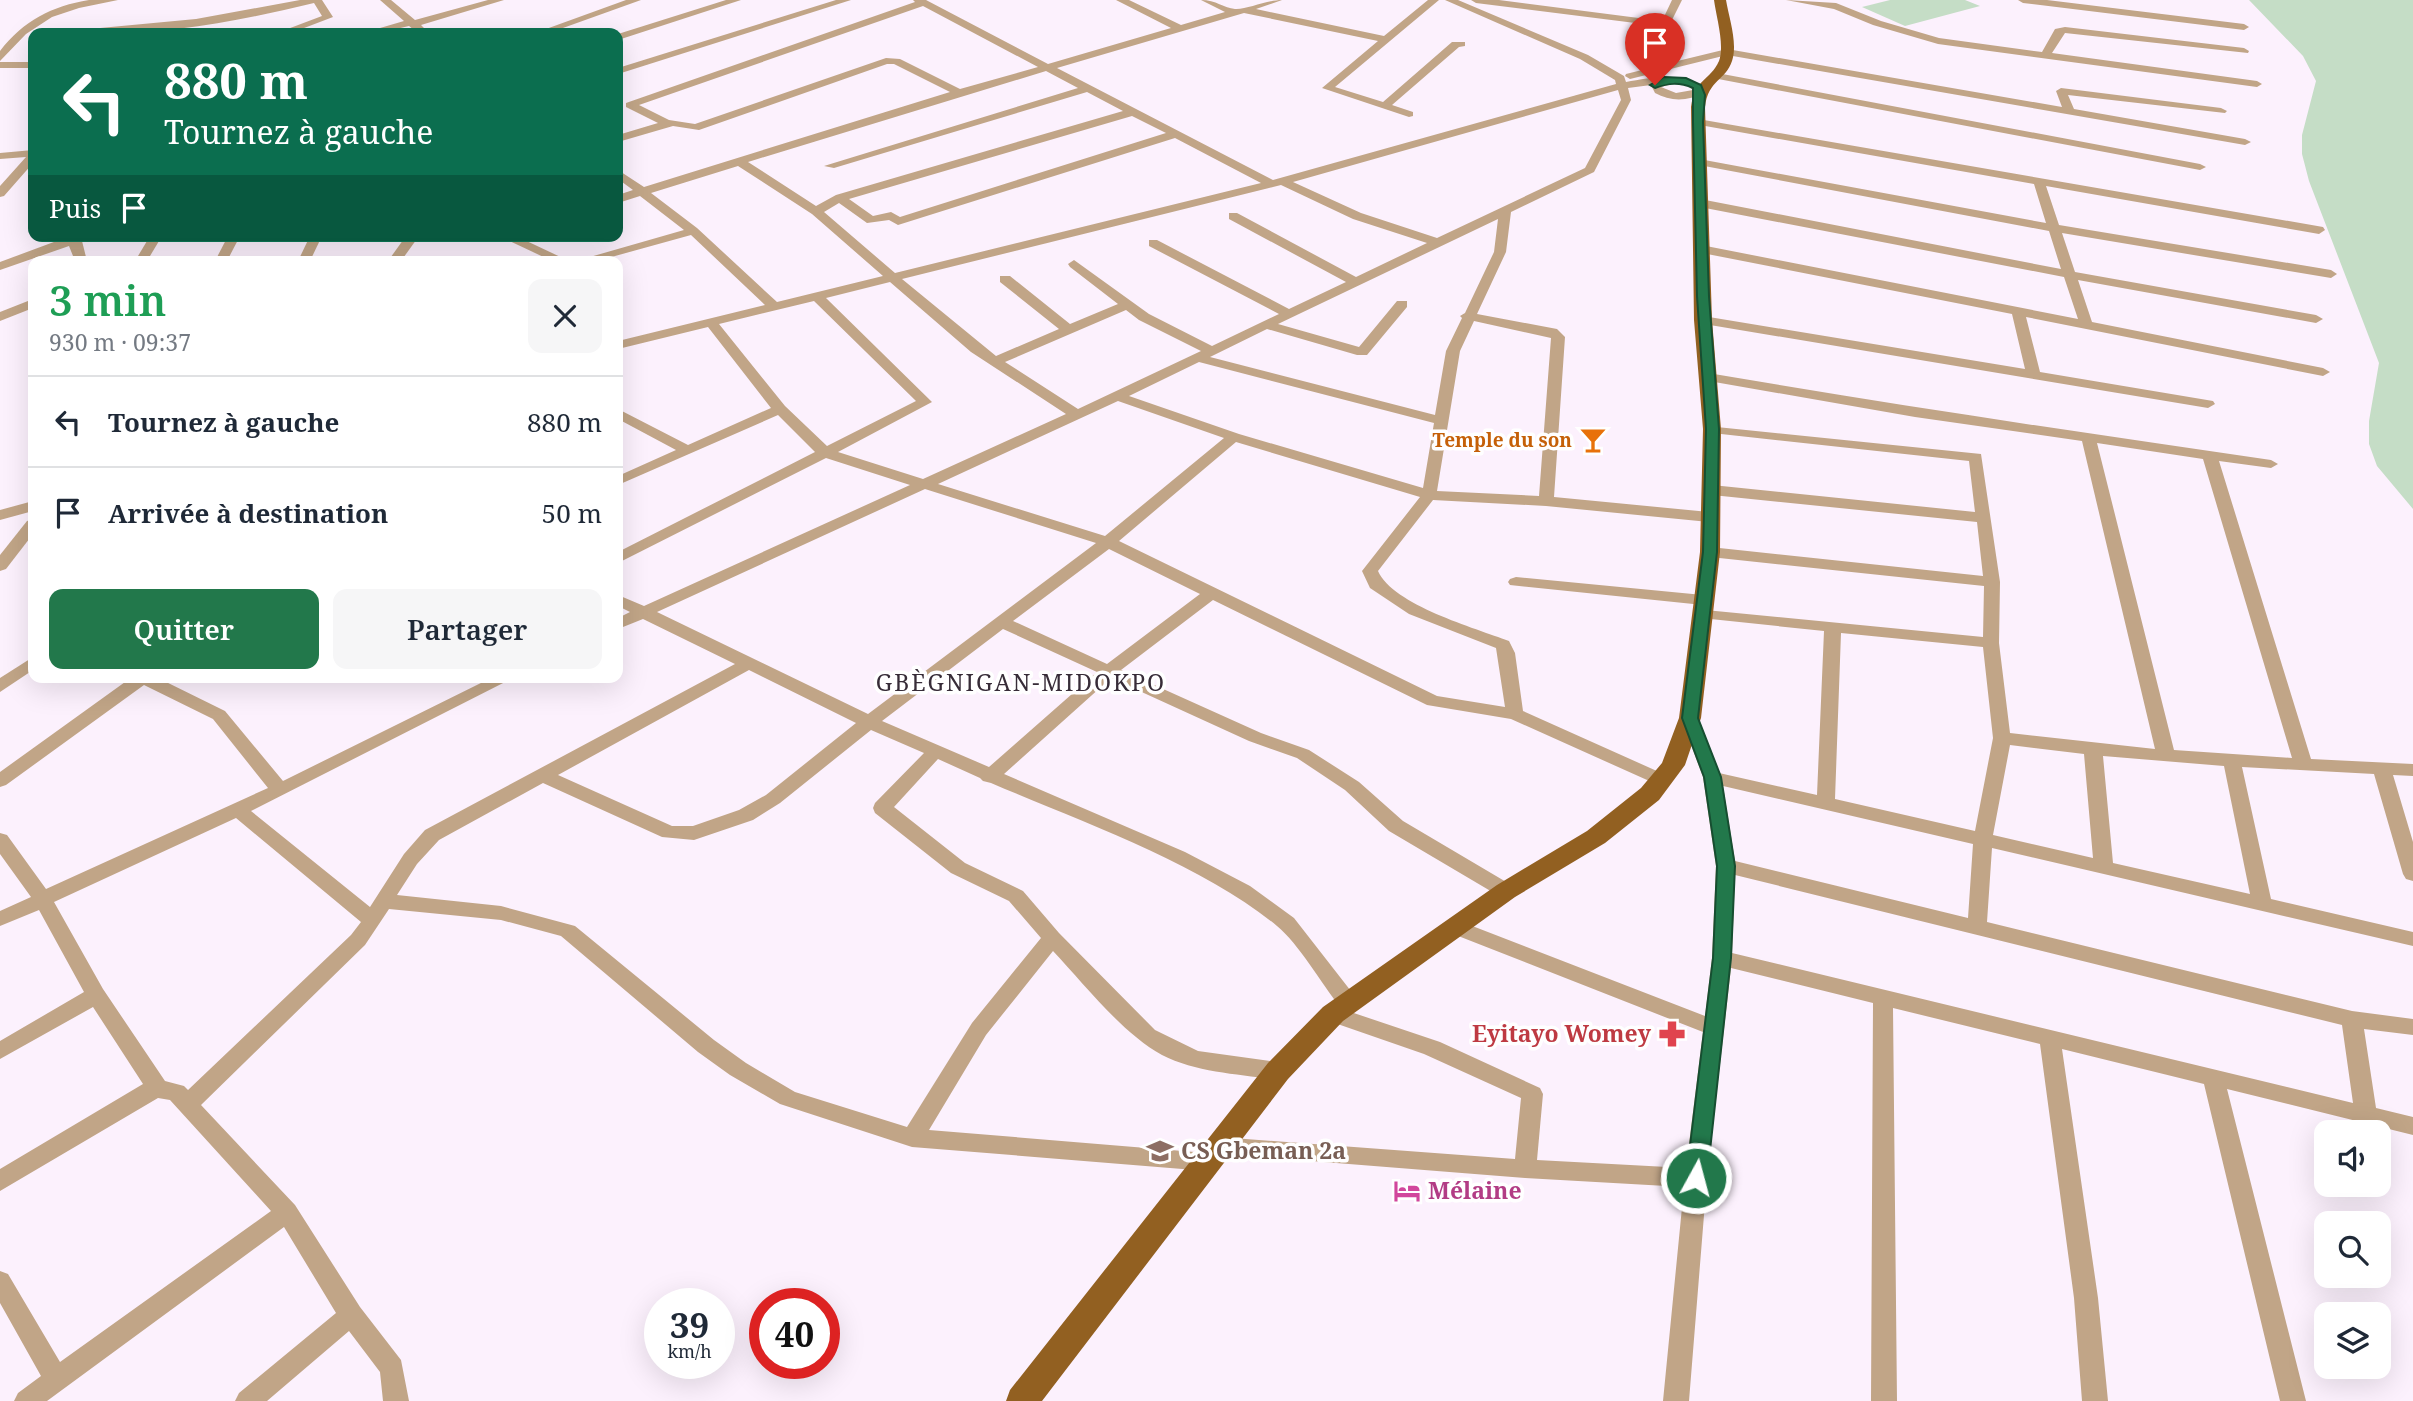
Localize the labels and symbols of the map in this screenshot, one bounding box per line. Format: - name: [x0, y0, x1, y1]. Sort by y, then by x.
- pin: [1625, 13, 1685, 85]
- bar icon: Temple du son: [1578, 425, 1608, 455]
- place label: Temple du son: [1433, 427, 1572, 453]
- district label: GBÈGNIGAN-MIDOKPO: [876, 666, 1166, 698]
- place label: Eyitayo Womey: [1472, 1017, 1652, 1049]
- pharmacy icon: Eyitayo Womey: [1657, 1019, 1687, 1049]
- place label: CS Gbeman 2a: [1181, 1134, 1346, 1166]
- school or university icon: CS Gbeman 2a: [1145, 1136, 1175, 1166]
- position arrow: [1659, 1141, 1733, 1215]
- place label: Mélaine: [1428, 1174, 1522, 1206]
- hotel icon: Mélaine: [1392, 1176, 1422, 1206]
- speed limit sign: 40: [749, 1288, 840, 1379]

